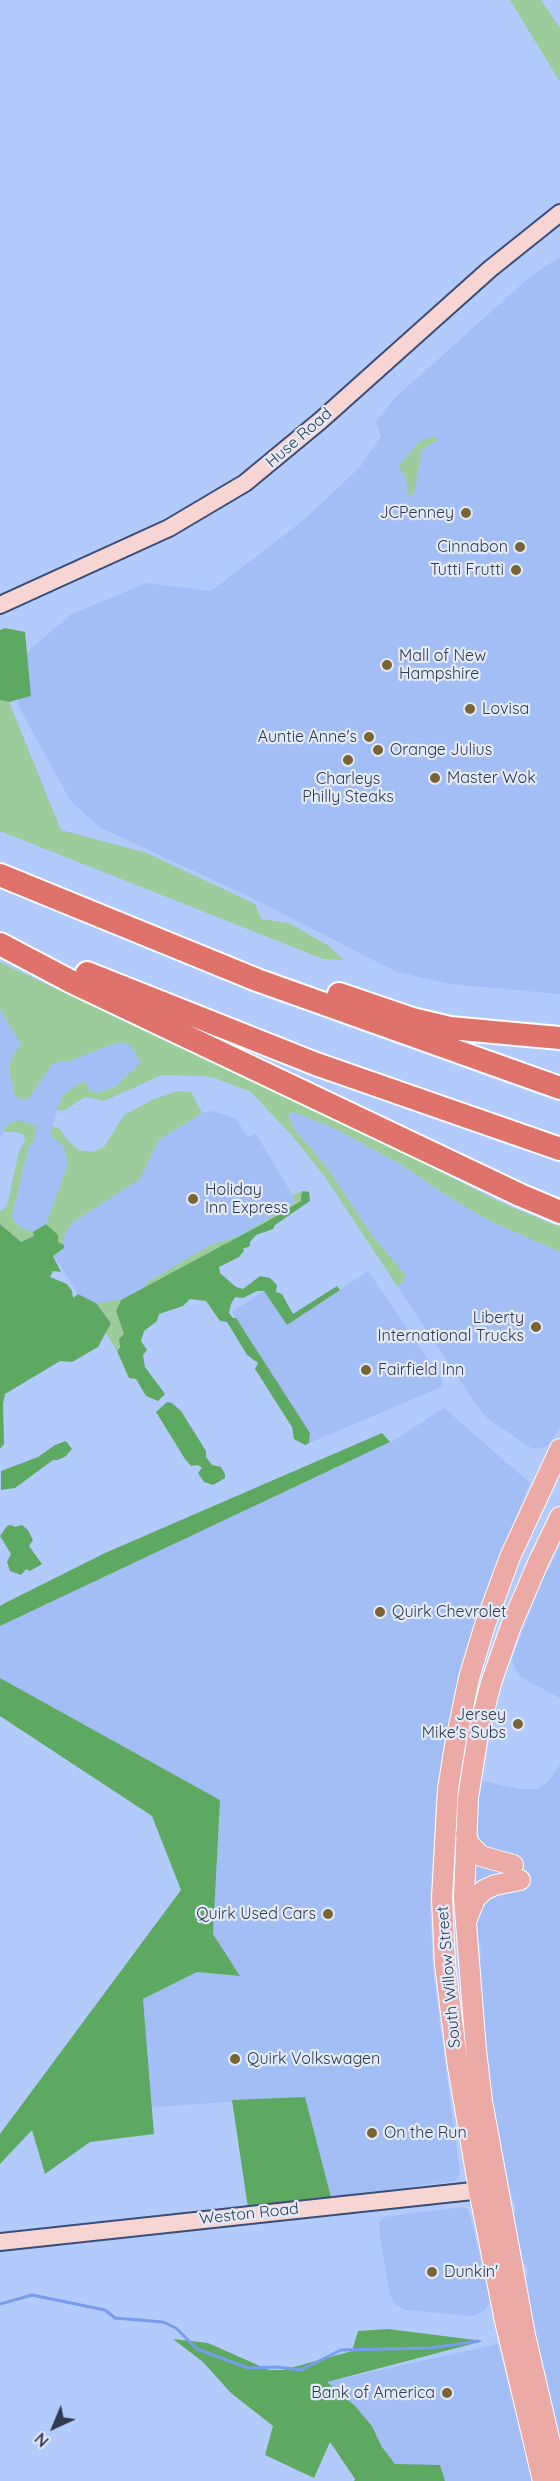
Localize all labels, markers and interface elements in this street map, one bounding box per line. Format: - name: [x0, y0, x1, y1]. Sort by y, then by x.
- street label: Huse Road: [262, 404, 336, 472]
- place label: JCPenney: [379, 503, 454, 523]
- marker: JCPenney: [459, 506, 473, 520]
- place label: Cinnabon: [437, 537, 508, 557]
- marker: Cinnabon: [513, 540, 527, 554]
- place label: Tutti Frutti: [430, 560, 504, 580]
- marker: Tutti Frutti: [509, 563, 523, 577]
- place label: Mall of New Hampshire: [399, 646, 486, 684]
- marker: Mall of New Hampshire: [380, 658, 394, 672]
- place label: Lovisa: [482, 699, 529, 719]
- marker: Lovisa: [463, 702, 477, 716]
- place label: Auntie Anne's: [258, 727, 357, 747]
- marker: Auntie Anne's: [362, 730, 376, 744]
- place label: Orange Julius: [390, 740, 492, 760]
- marker: Orange Julius: [371, 743, 385, 757]
- marker: Charleys Philly Steaks: [341, 753, 355, 767]
- place label: Master Wok: [447, 768, 536, 788]
- place label: Charleys Philly Steaks: [302, 769, 394, 807]
- marker: Master Wok: [428, 771, 442, 785]
- place label: Holiday Inn Express: [205, 1180, 288, 1218]
- marker: Holiday Inn Express: [186, 1192, 200, 1206]
- place label: Liberty International Trucks: [378, 1308, 524, 1346]
- marker: Liberty International Trucks: [529, 1320, 543, 1334]
- place label: Fairfield Inn: [378, 1360, 464, 1380]
- marker: Fairfield Inn: [359, 1363, 373, 1377]
- place label: Quirk Chevrolet: [392, 1602, 506, 1622]
- marker: Quirk Chevrolet: [373, 1605, 387, 1619]
- place label: Jersey Mike's Subs: [422, 1705, 506, 1743]
- marker: Jersey Mike's Subs: [511, 1717, 525, 1731]
- place label: Quirk Used Cars: [196, 1904, 316, 1924]
- street label: South Willow Street: [433, 1905, 465, 2049]
- marker: Quirk Used Cars: [321, 1907, 335, 1921]
- place label: Quirk Volkswagen: [247, 2049, 380, 2069]
- marker: Quirk Volkswagen: [228, 2052, 242, 2066]
- place label: On the Run: [384, 2123, 467, 2143]
- marker: On the Run: [365, 2126, 379, 2140]
- street label: Weston Road: [198, 2199, 300, 2229]
- place label: Dunkin': [444, 2262, 498, 2282]
- marker: Dunkin': [425, 2265, 439, 2279]
- place label: Bank of America: [311, 2383, 435, 2403]
- marker: Bank of America: [440, 2386, 454, 2400]
- north arrow: [24, 2397, 84, 2457]
- text: N: [30, 2429, 53, 2451]

